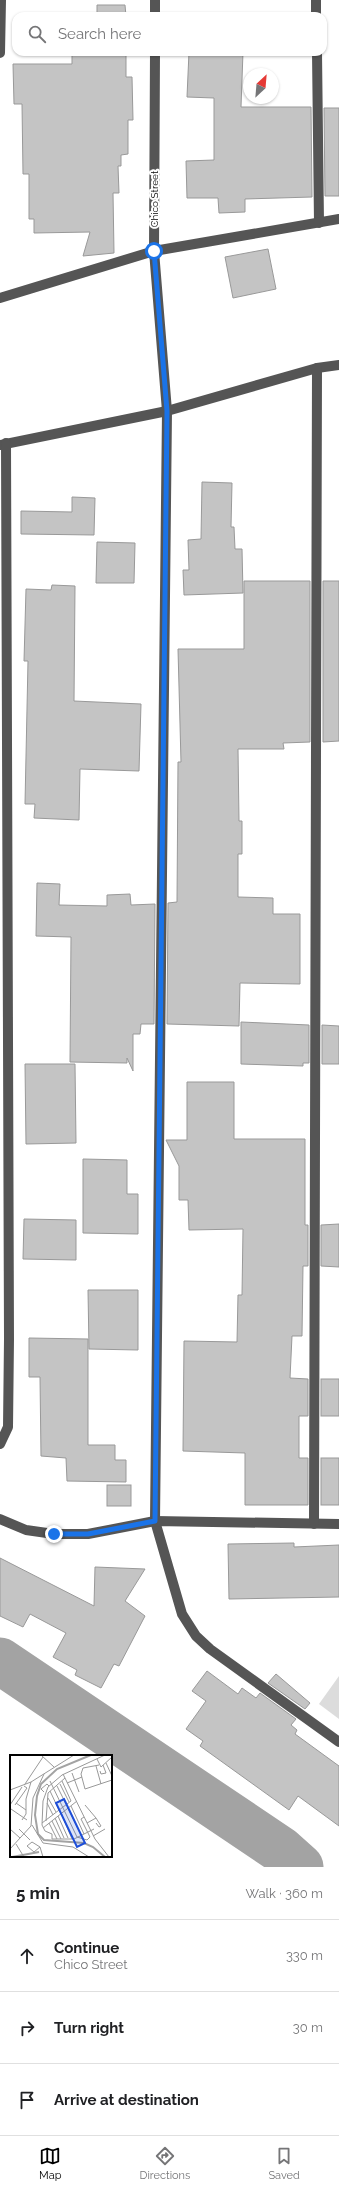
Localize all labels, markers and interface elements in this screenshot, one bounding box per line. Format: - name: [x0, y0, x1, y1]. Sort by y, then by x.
- search box: [12, 12, 327, 56]
- icon: search: [26, 23, 48, 45]
- text: Search here: [58, 25, 141, 43]
- north arrow: [243, 68, 279, 104]
- street label: Chico Street: [149, 170, 160, 227]
- route start: [145, 242, 163, 260]
- route end: [45, 1525, 63, 1543]
- inset map: [10, 1755, 112, 1857]
- text: 5 min: [16, 1883, 60, 1903]
- text: Walk · 360 m: [245, 1886, 323, 1901]
- text: Continue: [54, 1939, 119, 1957]
- icon: ahead: [16, 1945, 38, 1967]
- text: 330 m: [286, 1948, 323, 1963]
- text: Chico Street: [54, 1957, 128, 1972]
- icon: right: [16, 2017, 38, 2039]
- text: Turn right: [54, 2019, 124, 2037]
- text: 30 m: [293, 2020, 323, 2035]
- icon: arrive: [16, 2089, 38, 2111]
- text: Arrive at destination: [54, 2091, 199, 2109]
- tab: Map: [39, 2145, 61, 2182]
- tab: Directions: [140, 2145, 190, 2182]
- tab: Saved: [268, 2145, 300, 2182]

